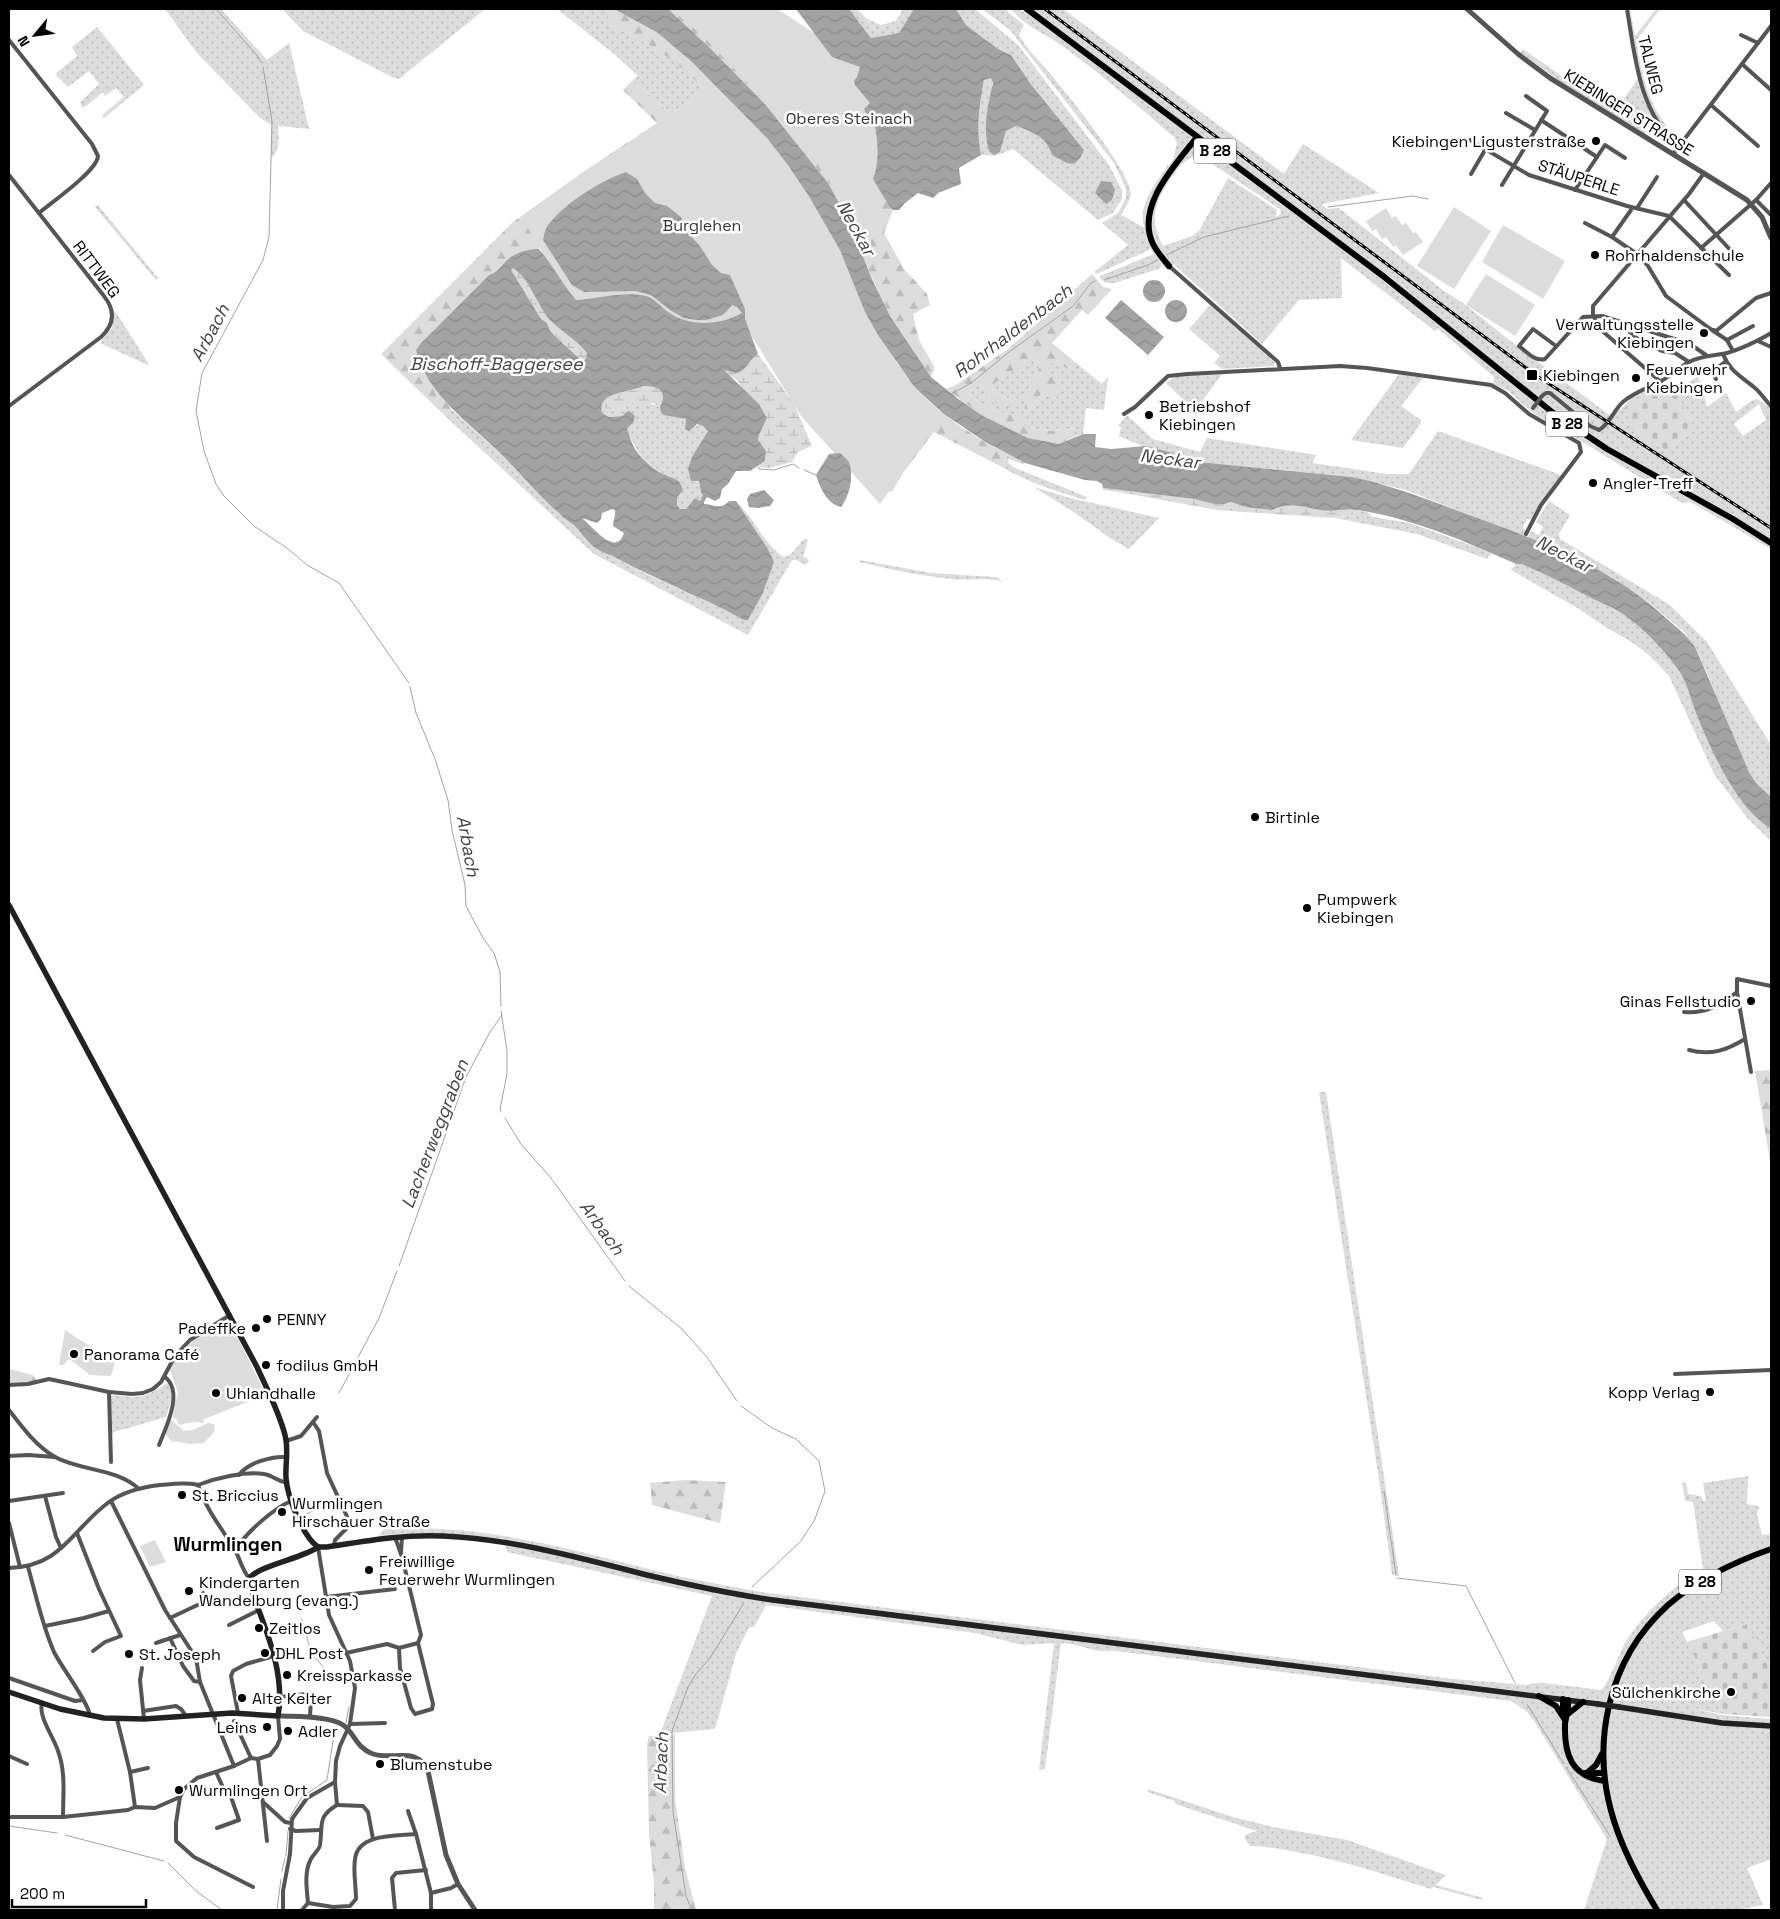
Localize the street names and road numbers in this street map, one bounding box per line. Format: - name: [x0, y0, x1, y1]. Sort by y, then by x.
- street label: TALWEG: [1633, 33, 1668, 97]
- street label: KIEBINGER STRASSE: [1560, 64, 1697, 161]
- road number: B 28: [1194, 138, 1236, 164]
- street label: STÄUPERLE: [1535, 154, 1622, 201]
- street label: RITTWEG: [68, 236, 125, 302]
- road number: B 28: [1546, 412, 1588, 436]
- road number: B 28: [1679, 1570, 1721, 1594]

